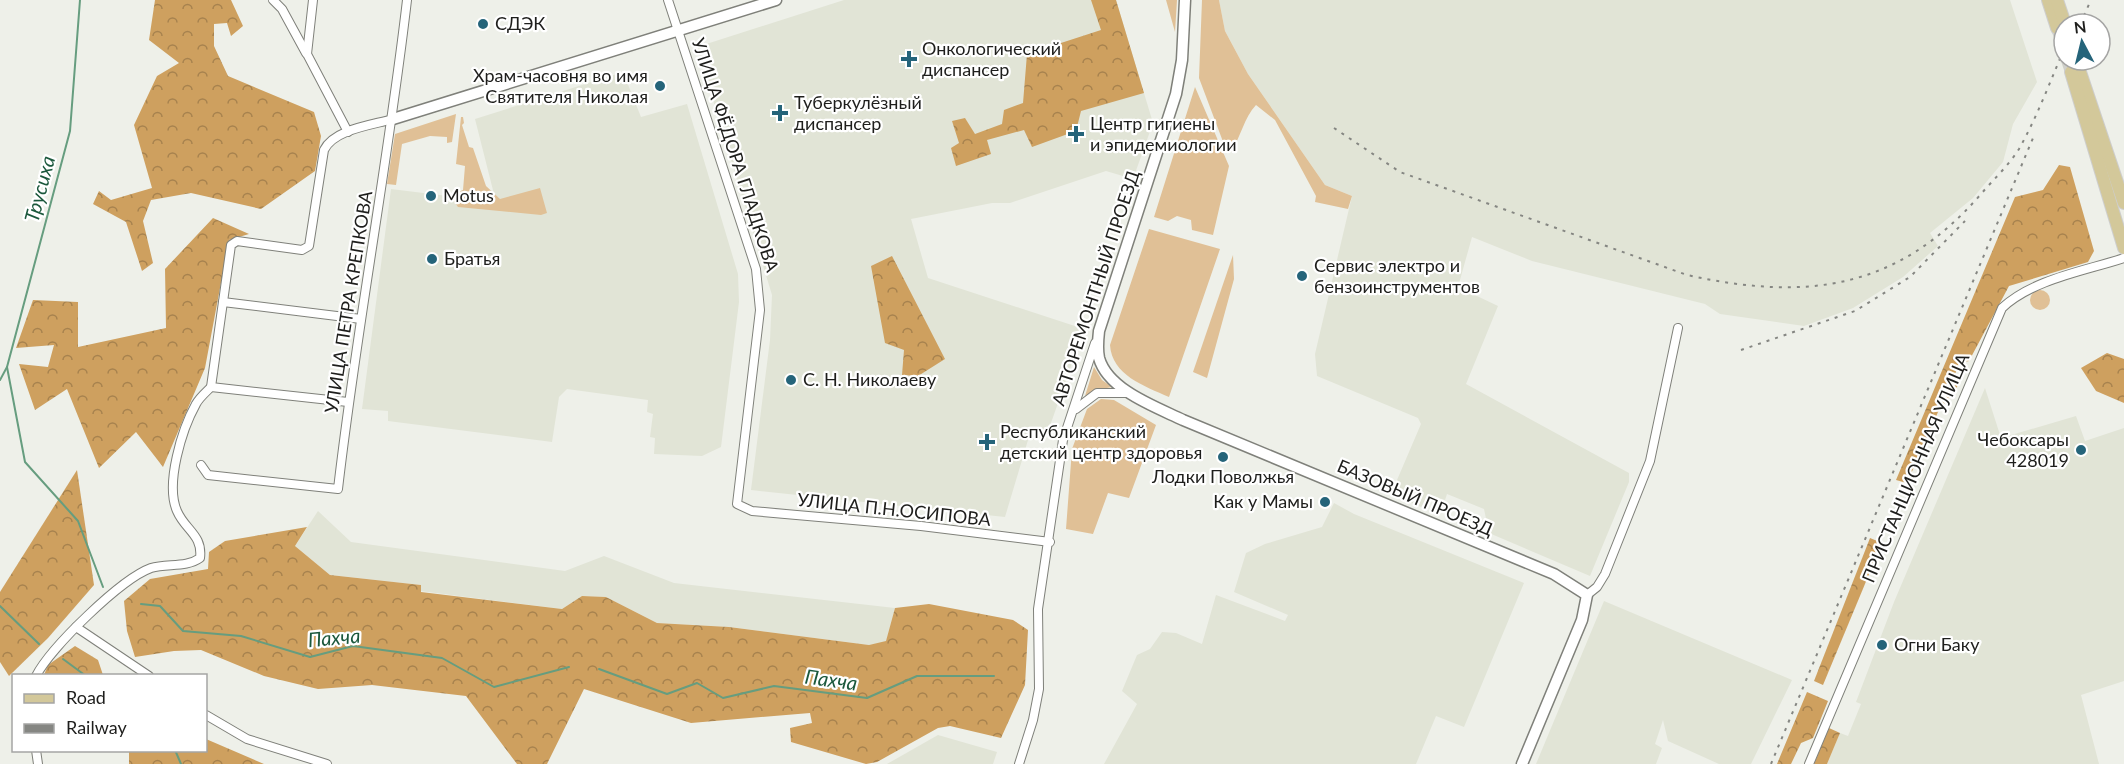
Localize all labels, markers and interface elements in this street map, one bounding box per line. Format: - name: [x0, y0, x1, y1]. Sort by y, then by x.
- place label: СДЭК: [495, 12, 545, 34]
- north arrow: [2052, 12, 2112, 72]
- text: N: [2073, 16, 2087, 37]
- marker: СДЭК: [476, 17, 490, 31]
- street label: УЛИЦА ФЁДОРА ГЛАДКОВА: [688, 35, 784, 275]
- place label: Онкологический диспансер: [922, 37, 1061, 80]
- marker: Онкологический диспансер: [900, 50, 918, 68]
- place label: Храм-часовня во имя Святителя Николая: [473, 64, 648, 107]
- marker: Храм-часовня во имя Святителя Николая: [653, 79, 667, 93]
- place label: Туберкулёзный диспансер: [794, 91, 922, 134]
- marker: Туберкулёзный диспансер: [771, 104, 789, 122]
- place label: Центр гигиены и эпидемиологии: [1090, 112, 1237, 155]
- marker: Центр гигиены и эпидемиологии: [1067, 125, 1085, 143]
- water label: Трусиха: [19, 153, 59, 224]
- street label: АВТОРЕМОНТНЫЙ ПРОЕЗД: [1047, 167, 1144, 408]
- place label: Motus: [443, 184, 494, 206]
- street label: УЛИЦА ПЕТРА КРЕПКОВА: [320, 188, 377, 415]
- marker: Motus: [424, 189, 438, 203]
- place label: Братья: [444, 247, 500, 269]
- marker: Братья: [425, 252, 439, 266]
- place label: Сервис электро и бензоинструментов: [1314, 254, 1480, 297]
- marker: Сервис электро и бензоинструментов: [1295, 269, 1309, 283]
- street label: ПРИСТАНЦИОННАЯ УЛИЦА: [1857, 349, 1974, 585]
- place label: С. Н. Николаеву: [803, 368, 937, 390]
- marker: С. Н. Николаеву: [784, 373, 798, 387]
- place label: Республиканский детский центр здоровья: [1000, 420, 1202, 463]
- place label: Чебоксары 428019: [1978, 428, 2069, 471]
- marker: Республиканский детский центр здоровья: [978, 433, 996, 451]
- marker: Чебоксары 428019: [2074, 443, 2088, 457]
- marker: Лодки Поволжья: [1216, 450, 1230, 464]
- street label: БАЗОВЫЙ ПРОЕЗД: [1334, 454, 1497, 540]
- place label: Лодки Поволжья: [1151, 465, 1294, 487]
- street label: УЛИЦА П.Н.ОСИПОВА: [796, 488, 993, 530]
- place label: Как у Мамы: [1213, 490, 1313, 512]
- marker: Как у Мамы: [1318, 495, 1332, 509]
- water label: Пахча: [307, 623, 361, 651]
- place label: Огни Баку: [1894, 633, 1980, 655]
- marker: Огни Баку: [1875, 638, 1889, 652]
- water label: Пахча: [803, 663, 859, 695]
- legend: [12, 674, 207, 752]
- text: Road: [66, 686, 106, 708]
- text: Railway: [66, 716, 127, 738]

